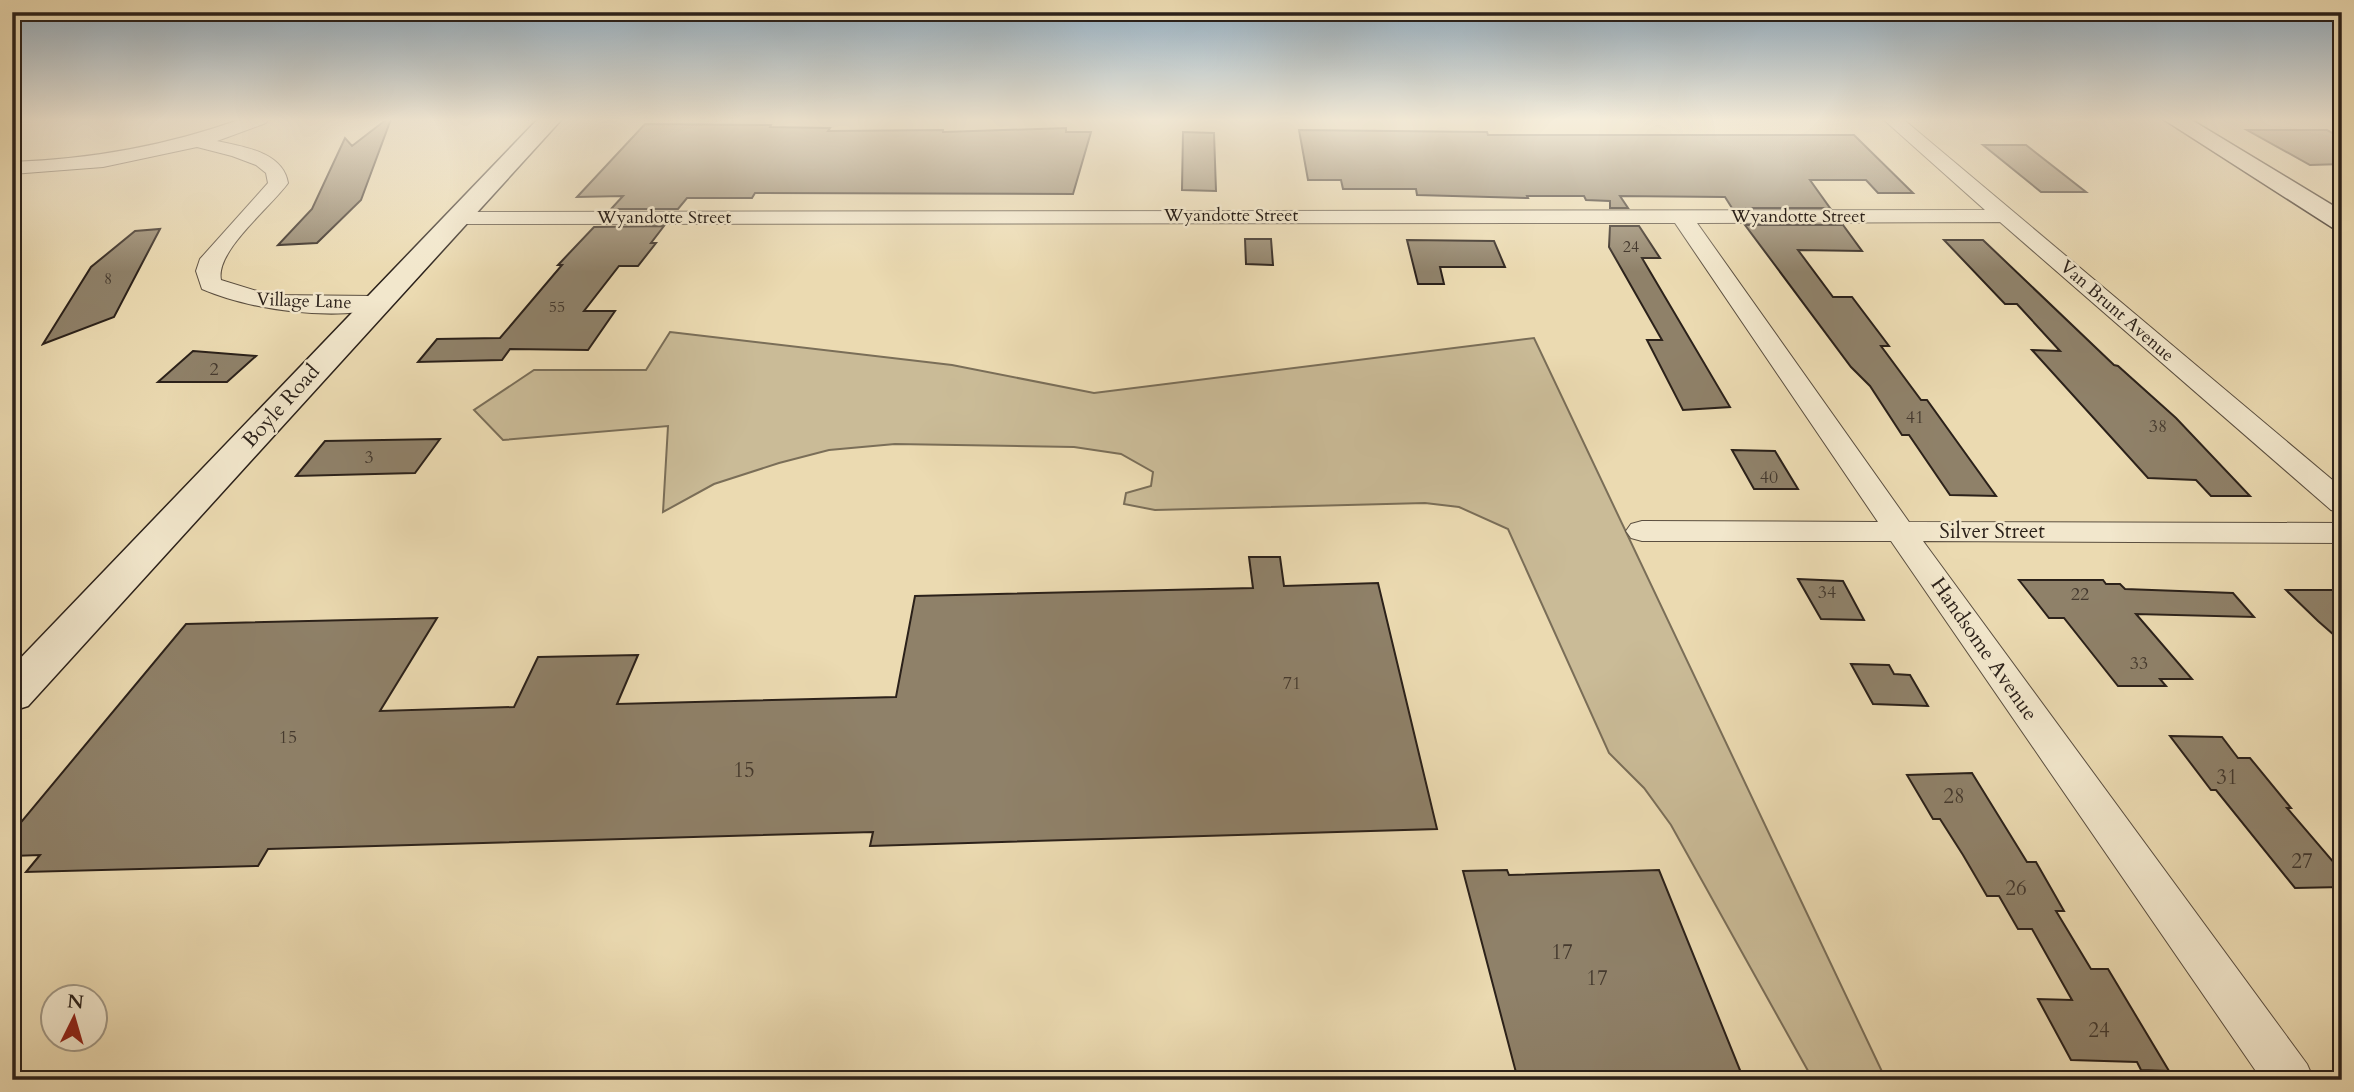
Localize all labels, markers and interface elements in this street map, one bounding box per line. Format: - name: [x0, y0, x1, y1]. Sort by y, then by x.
- street label: Wyandotte Street: [1163, 203, 1299, 228]
- street label: Wyandotte Street: [1730, 204, 1866, 229]
- street label: Wyandotte Street: [596, 205, 732, 230]
- house number: 24: [1623, 236, 1639, 258]
- street label: Van Brunt Avenue: [2055, 254, 2179, 368]
- house number: 8: [104, 268, 112, 290]
- street label: Village Lane: [256, 287, 352, 315]
- house number: 55: [549, 296, 565, 318]
- house number: 2: [209, 357, 219, 382]
- street label: Boyle Road: [236, 358, 326, 454]
- house number: 41: [1906, 405, 1924, 430]
- house number: 38: [2149, 414, 2167, 439]
- house number: 3: [364, 445, 374, 470]
- house number: 40: [1760, 465, 1778, 490]
- street label: Silver Street: [1939, 517, 2045, 546]
- street label: Handsome Avenue: [1924, 571, 2044, 727]
- house number: 34: [1818, 580, 1836, 605]
- house number: 22: [2071, 582, 2089, 607]
- house number: 33: [2130, 651, 2148, 676]
- house number: 71: [1283, 671, 1301, 696]
- house number: 15: [279, 725, 297, 750]
- house number: 15: [733, 756, 755, 785]
- house number: 31: [2216, 763, 2238, 792]
- house number: 28: [1943, 782, 1965, 811]
- house number: 27: [2291, 847, 2313, 876]
- house number: 26: [2005, 874, 2027, 903]
- house number: 17: [1551, 938, 1573, 967]
- house number: 17: [1586, 964, 1608, 993]
- north arrow: [38, 984, 108, 1054]
- text: N: [66, 988, 85, 1016]
- house number: 24: [2088, 1016, 2110, 1045]

